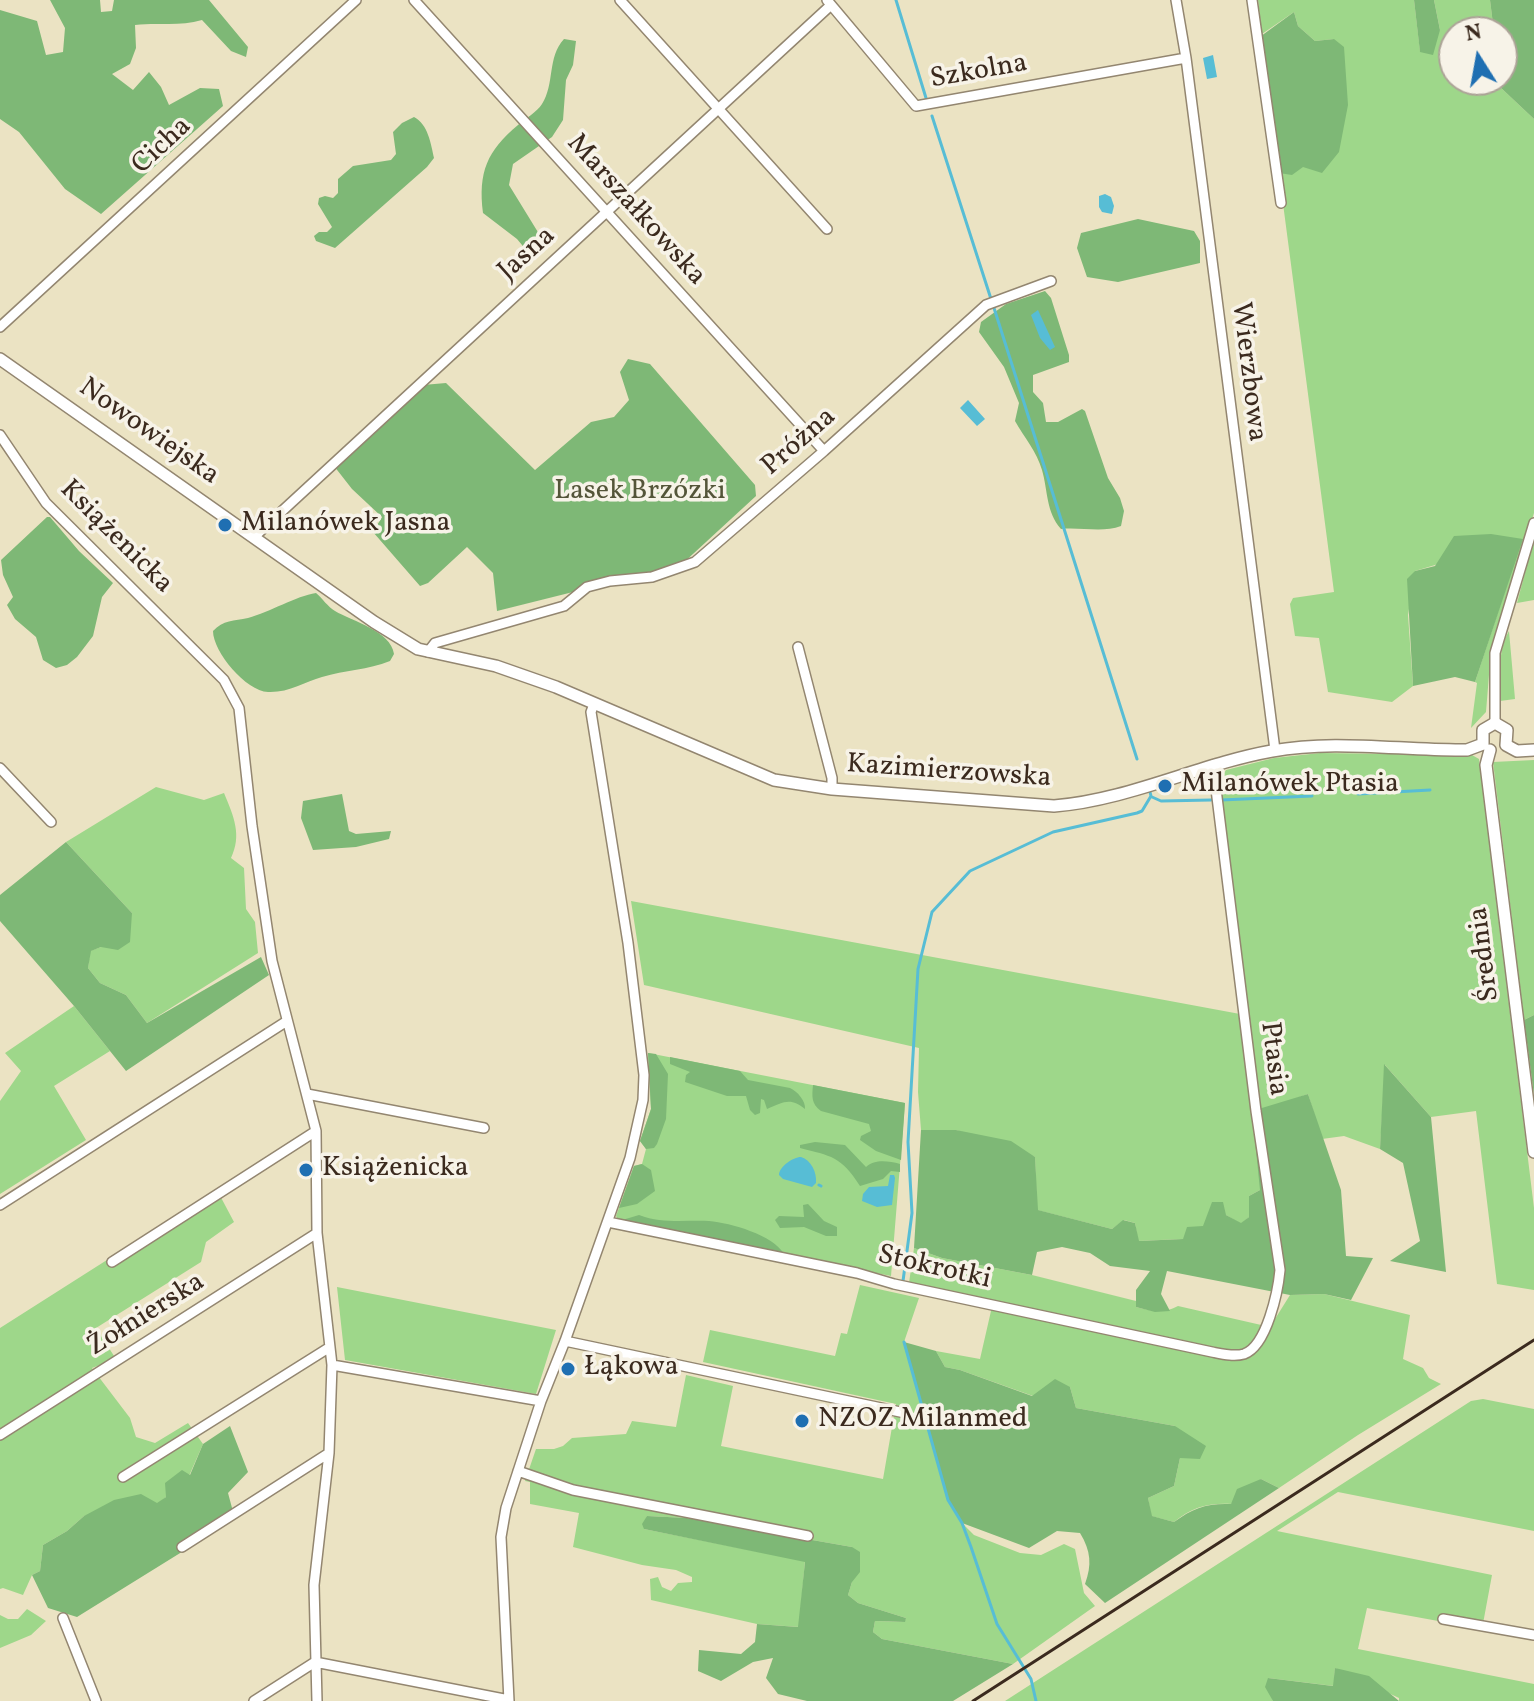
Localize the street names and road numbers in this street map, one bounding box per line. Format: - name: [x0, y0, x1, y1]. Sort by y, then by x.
- street label: Szkolna: [928, 48, 1030, 98]
- street label: Cicha: [126, 111, 200, 183]
- street label: Marszałkowska: [558, 128, 712, 294]
- street label: Jasna: [492, 221, 564, 289]
- street label: Wierzbowa: [1222, 300, 1272, 444]
- street label: Nowowiejska: [71, 372, 225, 494]
- street label: Próżna: [756, 402, 844, 484]
- street label: Książenicka: [51, 474, 179, 602]
- street label: Kazimierzowska: [846, 749, 1052, 797]
- street label: Średnia: [1464, 905, 1508, 1003]
- street label: Ptasia: [1251, 1020, 1293, 1098]
- street label: Stokrotki: [874, 1240, 994, 1298]
- street label: Żołnierska: [82, 1267, 212, 1365]

